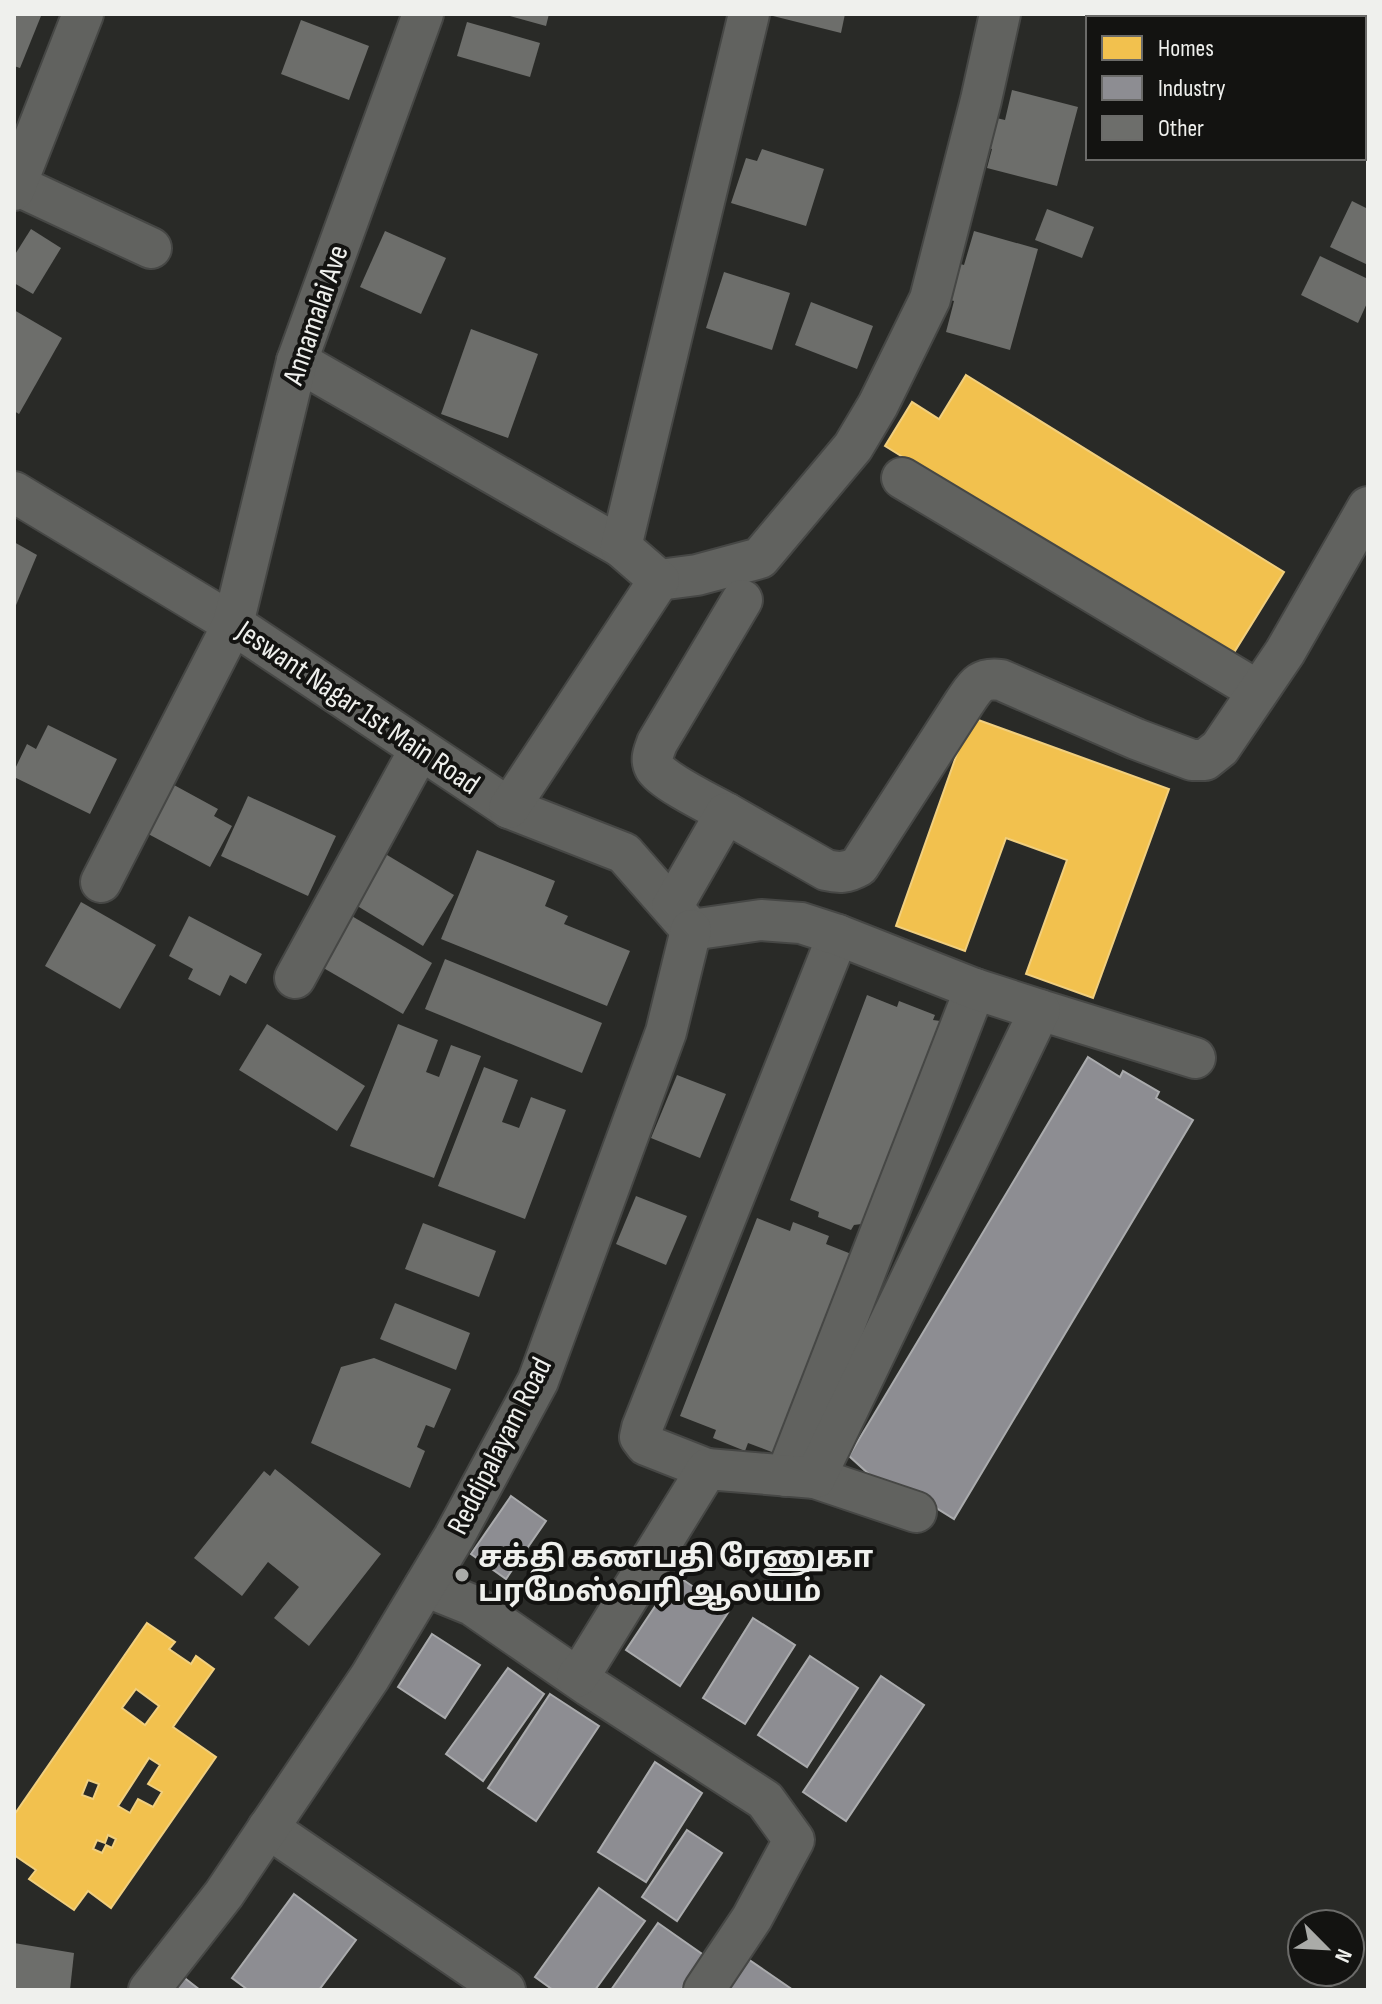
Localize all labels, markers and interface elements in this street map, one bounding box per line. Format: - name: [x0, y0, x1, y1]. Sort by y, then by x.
- legend: [1086, 16, 1366, 160]
- text: Homes: [1158, 34, 1214, 63]
- text: Industry: [1158, 74, 1225, 103]
- text: Other: [1158, 114, 1204, 143]
- street label: Annamalai Ave: [275, 241, 357, 390]
- street label: Jeswant Nagar 1st Main Road: [229, 613, 486, 803]
- street label: Reddipalayam Road: [440, 1352, 560, 1540]
- place label: சக்தி கணபதி ரேணுகா பரமேஸ்வரி ஆலயம்: [478, 1540, 873, 1611]
- marker: சக்தி கணபதி ரேணுகா பரமேஸ்வரி ஆலயம்: [453, 1566, 471, 1584]
- north arrow: [1286, 1908, 1366, 1988]
- text: N: [1328, 1945, 1358, 1966]

